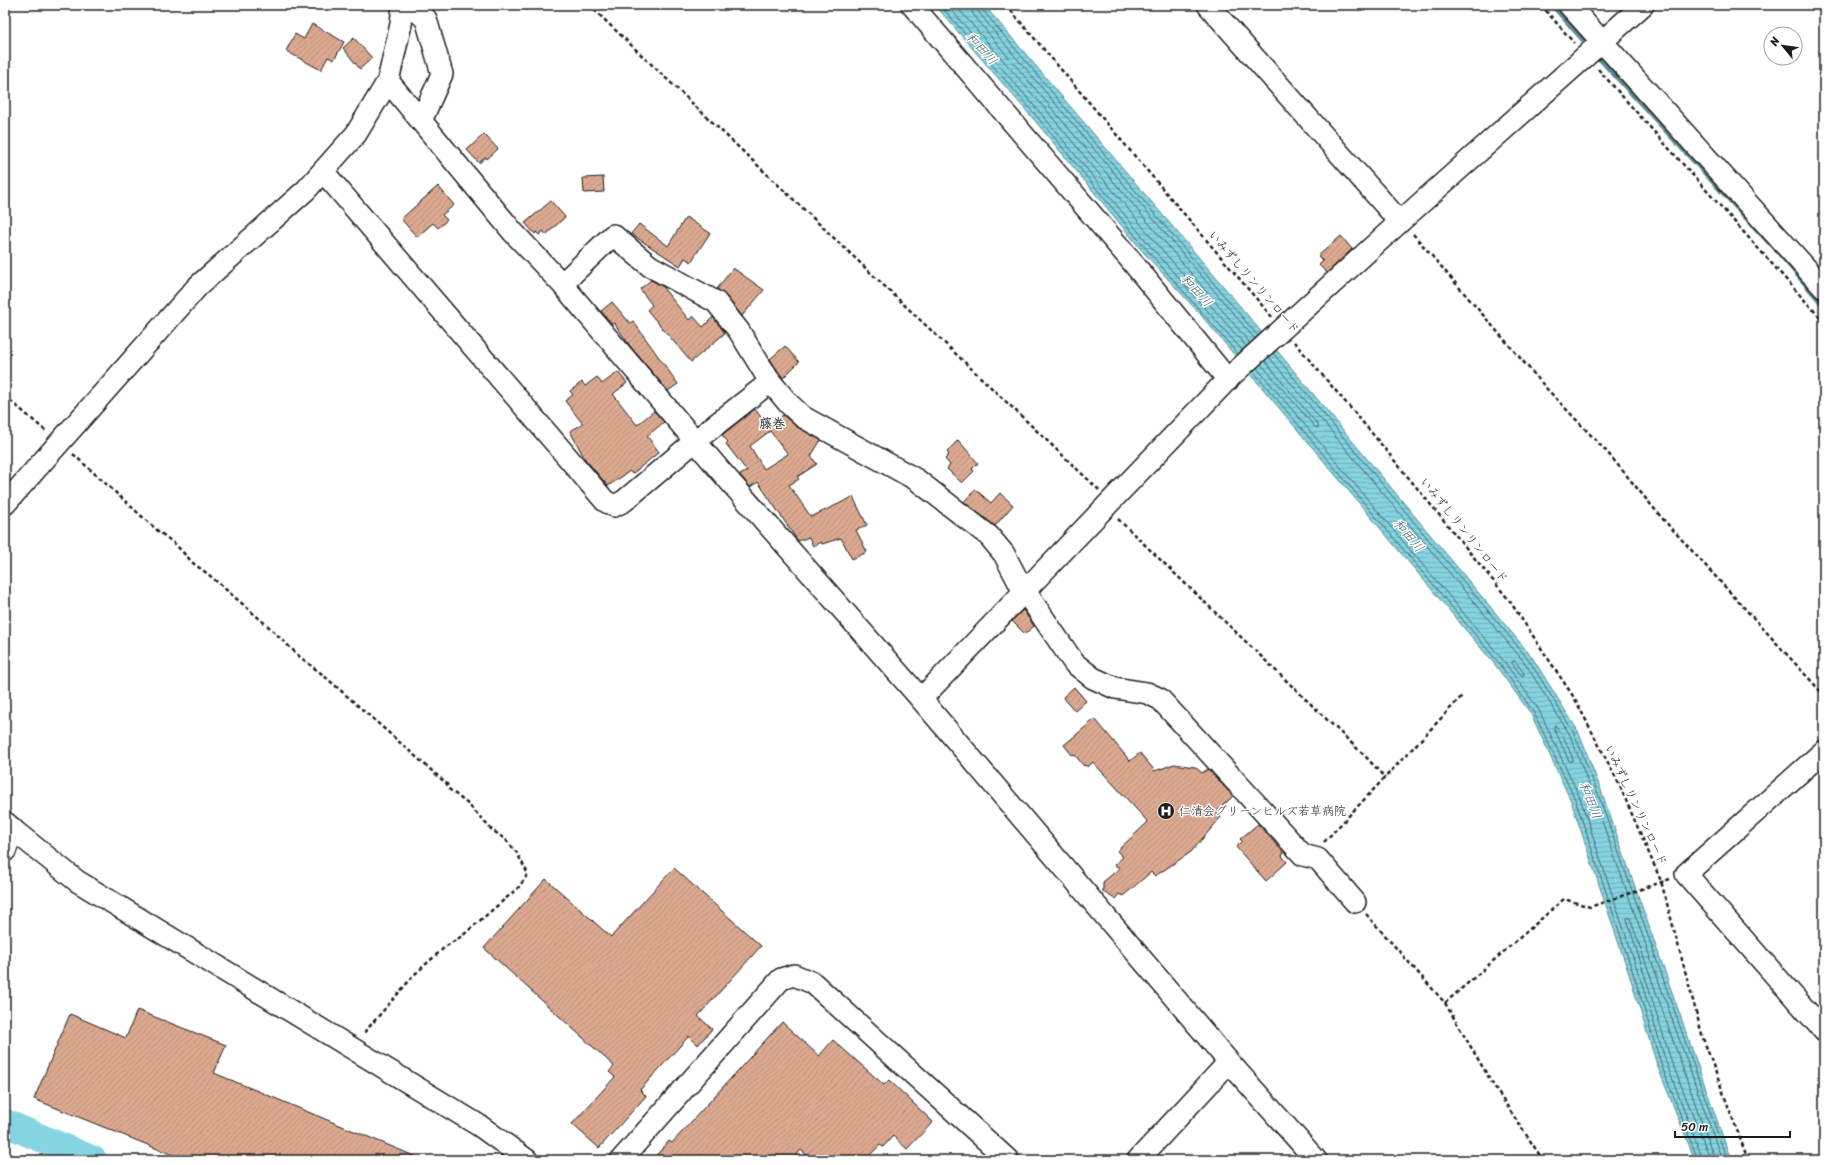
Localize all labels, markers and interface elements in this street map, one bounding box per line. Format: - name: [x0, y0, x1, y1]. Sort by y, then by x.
- water label: 和田川: [960, 26, 1003, 71]
- north arrow: [1763, 26, 1803, 66]
- text: N: [1764, 33, 1785, 50]
- street label: いみずしリンリンロード: [1203, 225, 1305, 339]
- water label: 和田川: [1175, 268, 1218, 313]
- district label: 藤巻: [759, 412, 785, 435]
- street label: いみずしリンリンロード: [1414, 472, 1514, 588]
- water label: 和田川: [1387, 513, 1430, 558]
- street label: いみずしリンリンロード: [1598, 741, 1674, 869]
- water label: 和田川: [1573, 778, 1609, 823]
- place label: 仁清会グリーンヒルズ若草病院: [1179, 800, 1346, 822]
- hospital icon: 仁清会グリーンヒルズ若草病院: [1156, 801, 1176, 821]
- scale bar: [1675, 1113, 1790, 1139]
- text: 50 m: [1681, 1116, 1708, 1138]

